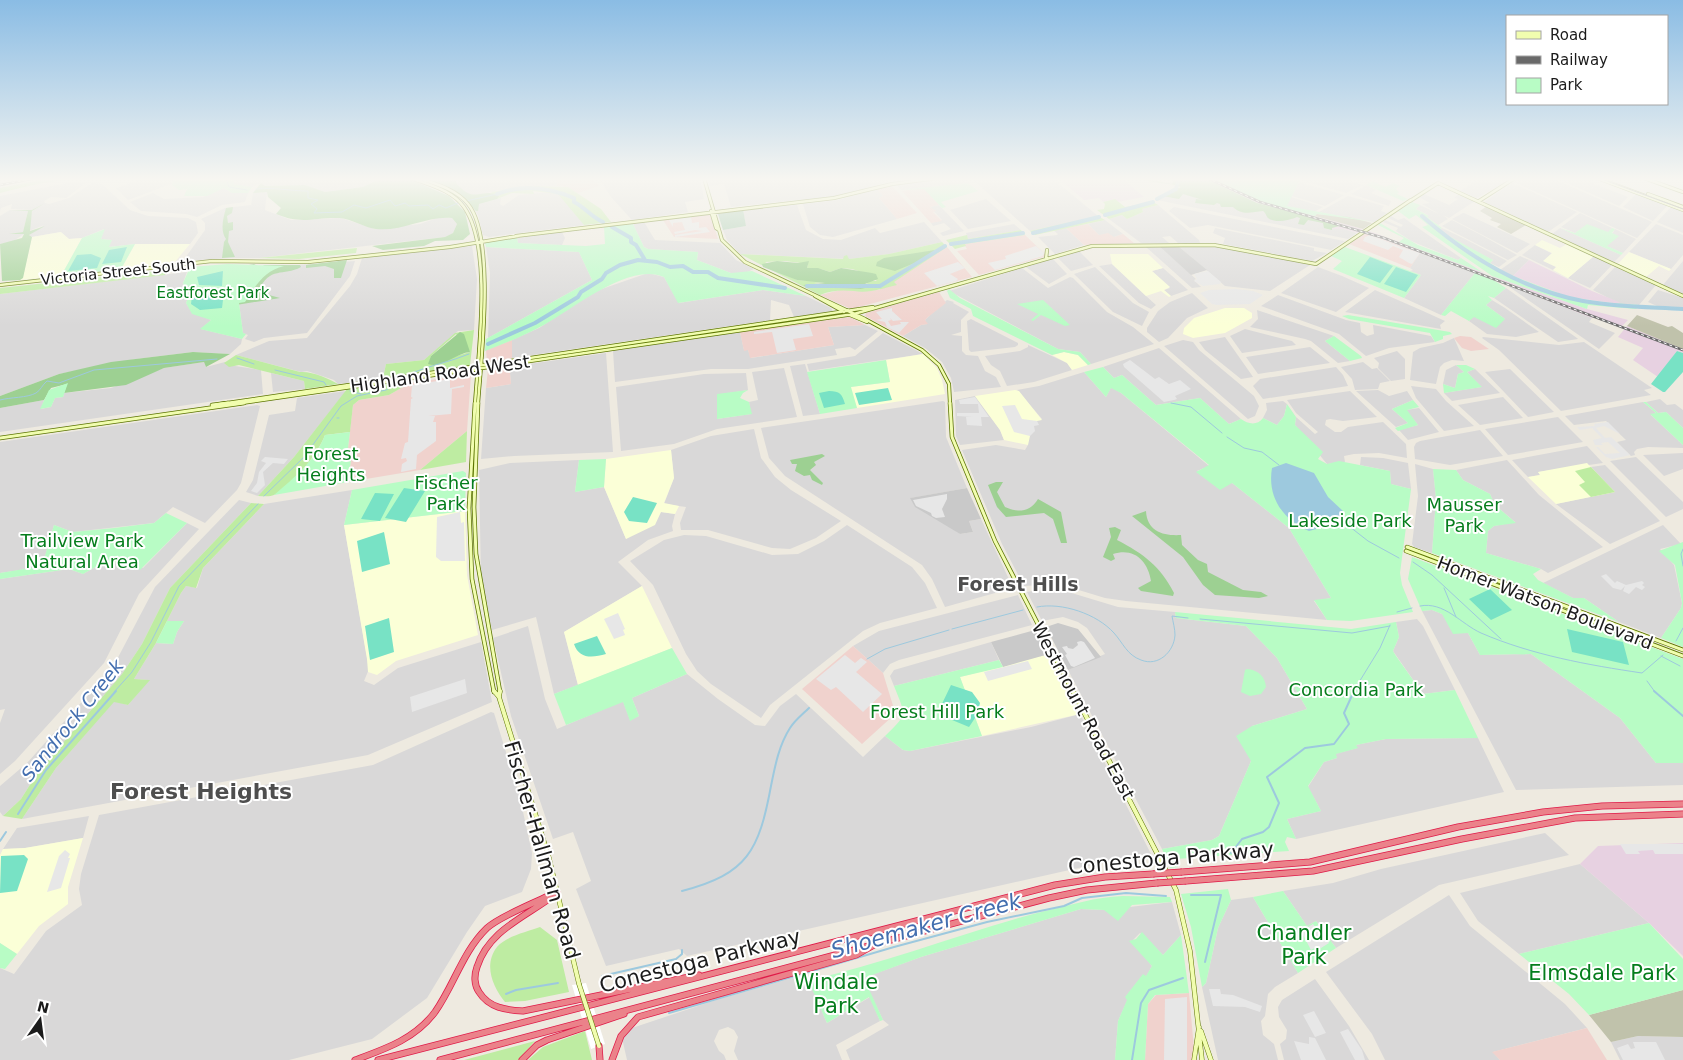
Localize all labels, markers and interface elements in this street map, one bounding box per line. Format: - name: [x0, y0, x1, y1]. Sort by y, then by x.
- legend: [1506, 15, 1668, 105]
- text: Road: [1550, 26, 1588, 44]
- text: Railway: [1550, 51, 1608, 69]
- text: Park: [1550, 76, 1583, 94]
- street label: Victoria Street South: [40, 255, 196, 289]
- park label: Eastforest Park: [157, 284, 270, 302]
- street label: Highland Road West: [349, 351, 531, 397]
- park label: Forest Heights: [297, 443, 365, 485]
- park label: Fischer Park: [414, 472, 478, 514]
- park label: Mausser Park: [1426, 494, 1502, 536]
- park label: Lakeside Park: [1288, 510, 1412, 531]
- park label: Trailview Park Natural Area: [20, 530, 144, 572]
- street label: Homer Watson Boulevard: [1434, 552, 1656, 653]
- district label: Forest Hills: [957, 573, 1079, 595]
- street label: Westmount Road East: [1028, 618, 1139, 803]
- water label: Sandrock Creek: [16, 654, 128, 785]
- park label: Concordia Park: [1288, 679, 1424, 700]
- park label: Forest Hill Park: [870, 701, 1005, 722]
- street label: Fischer-Hallman Road: [499, 738, 585, 962]
- district label: Forest Heights: [110, 779, 292, 804]
- street label: Conestoga Parkway: [1067, 837, 1275, 879]
- water label: Shoemaker Creek: [828, 888, 1025, 963]
- park label: Chandler Park: [1257, 921, 1352, 969]
- street label: Conestoga Parkway: [597, 924, 803, 998]
- park label: Elmsdale Park: [1528, 961, 1677, 985]
- park label: Windale Park: [794, 970, 878, 1018]
- north arrow: [15, 995, 65, 1045]
- text: N: [36, 998, 51, 1017]

